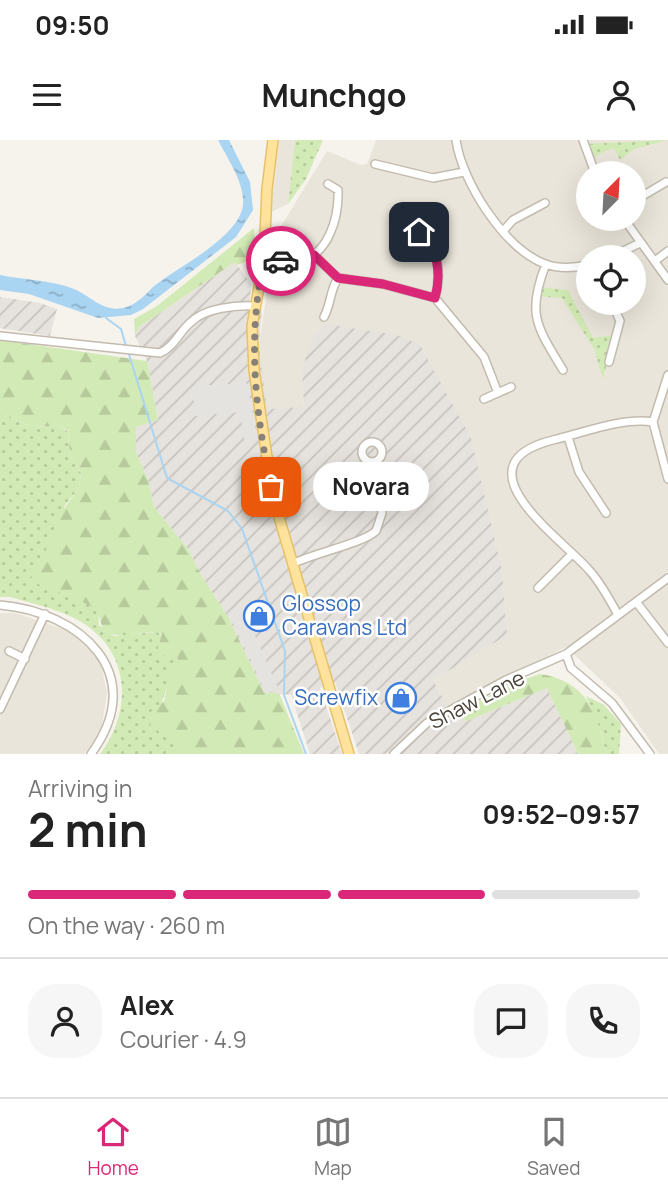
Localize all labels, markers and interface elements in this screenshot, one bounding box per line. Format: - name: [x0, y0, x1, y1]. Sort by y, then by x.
- text: 09:50: [35, 7, 110, 43]
- text: Munchgo: [261, 73, 407, 117]
- icon: menu: [28, 76, 66, 114]
- icon: person: [602, 76, 640, 114]
- north arrow: [576, 161, 646, 231]
- map controls: [576, 161, 646, 315]
- pin: [389, 202, 449, 262]
- icon: home: [400, 213, 438, 251]
- courier: [246, 226, 316, 296]
- icon: car: [262, 242, 300, 280]
- button: locate: [576, 245, 646, 315]
- pin: [241, 457, 301, 517]
- callout: Novara: [313, 462, 428, 512]
- icon: bag: [252, 468, 290, 506]
- text: Novara: [332, 470, 410, 502]
- place label: Glossop Caravans Ltd: [282, 589, 407, 641]
- shop icon: Glossop Caravans Ltd: [242, 599, 276, 633]
- street label: Shaw Lane: [424, 663, 529, 735]
- shop icon: Screwfix: [384, 681, 418, 715]
- place label: Screwfix: [294, 683, 378, 711]
- text: Arriving in: [28, 772, 133, 804]
- text: 09:52–09:57: [482, 796, 640, 832]
- text: 2 min: [28, 798, 148, 861]
- text: On the way · 260 m: [28, 909, 225, 941]
- button: person: [28, 984, 102, 1058]
- button: chat: [474, 984, 548, 1058]
- button: phone: [566, 984, 640, 1058]
- text: Alex: [120, 987, 174, 1023]
- text: Courier · 4.9: [120, 1023, 247, 1055]
- tab: Home: [88, 1113, 139, 1181]
- tab: Map: [314, 1113, 352, 1181]
- tab: Saved: [527, 1113, 580, 1181]

